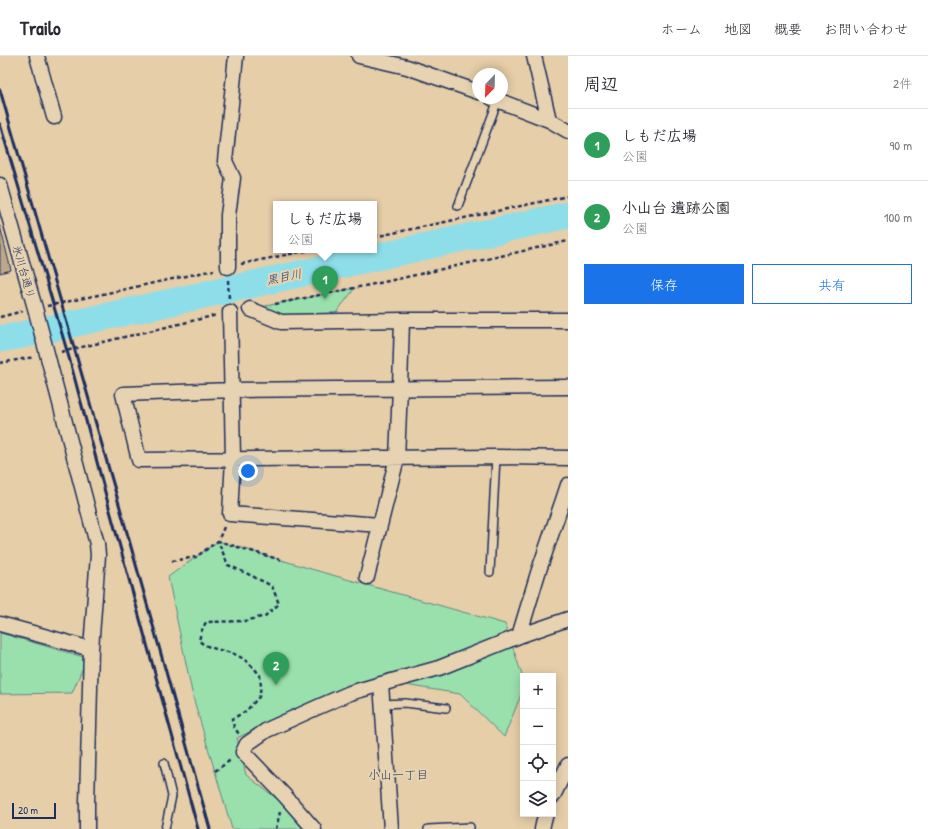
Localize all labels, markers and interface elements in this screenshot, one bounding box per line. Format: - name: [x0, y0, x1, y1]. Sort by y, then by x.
- text: Trailo: [20, 15, 61, 41]
- text: ホーム: [661, 19, 702, 38]
- text: 地図: [724, 19, 752, 38]
- text: 概要: [774, 19, 802, 38]
- text: お問い合わせ: [824, 19, 908, 38]
- north arrow: [472, 68, 508, 104]
- text: 周辺: [584, 72, 618, 95]
- text: 2件: [893, 74, 912, 92]
- text: しもだ広場: [622, 125, 697, 146]
- text: 1: [595, 136, 599, 154]
- text: 90 m: [890, 136, 912, 154]
- text: 公園: [622, 147, 648, 165]
- text: 小山台 遺跡公園: [622, 197, 730, 218]
- popup: [273, 201, 377, 253]
- text: しもだ広場: [287, 208, 363, 229]
- text: 2: [594, 208, 600, 226]
- text: 100 m: [884, 208, 912, 226]
- text: 公園: [622, 219, 648, 237]
- text: 公園: [287, 230, 314, 248]
- street label: 氷川台通り: [10, 244, 38, 300]
- water label: 黒目川: [265, 264, 303, 289]
- button: 保存: [584, 264, 744, 304]
- button: 共有: [752, 264, 912, 304]
- pin: 1: [312, 266, 338, 299]
- your location: [238, 461, 258, 481]
- pin: 2: [263, 652, 289, 685]
- map controls: [520, 673, 556, 817]
- button: +: [520, 673, 556, 709]
- button: −: [520, 709, 556, 745]
- button: locate: [520, 745, 556, 781]
- district label: 小山一丁目: [368, 766, 428, 783]
- button: layers: [520, 781, 556, 817]
- scale bar: [12, 801, 56, 820]
- text: 20 m: [18, 803, 38, 817]

